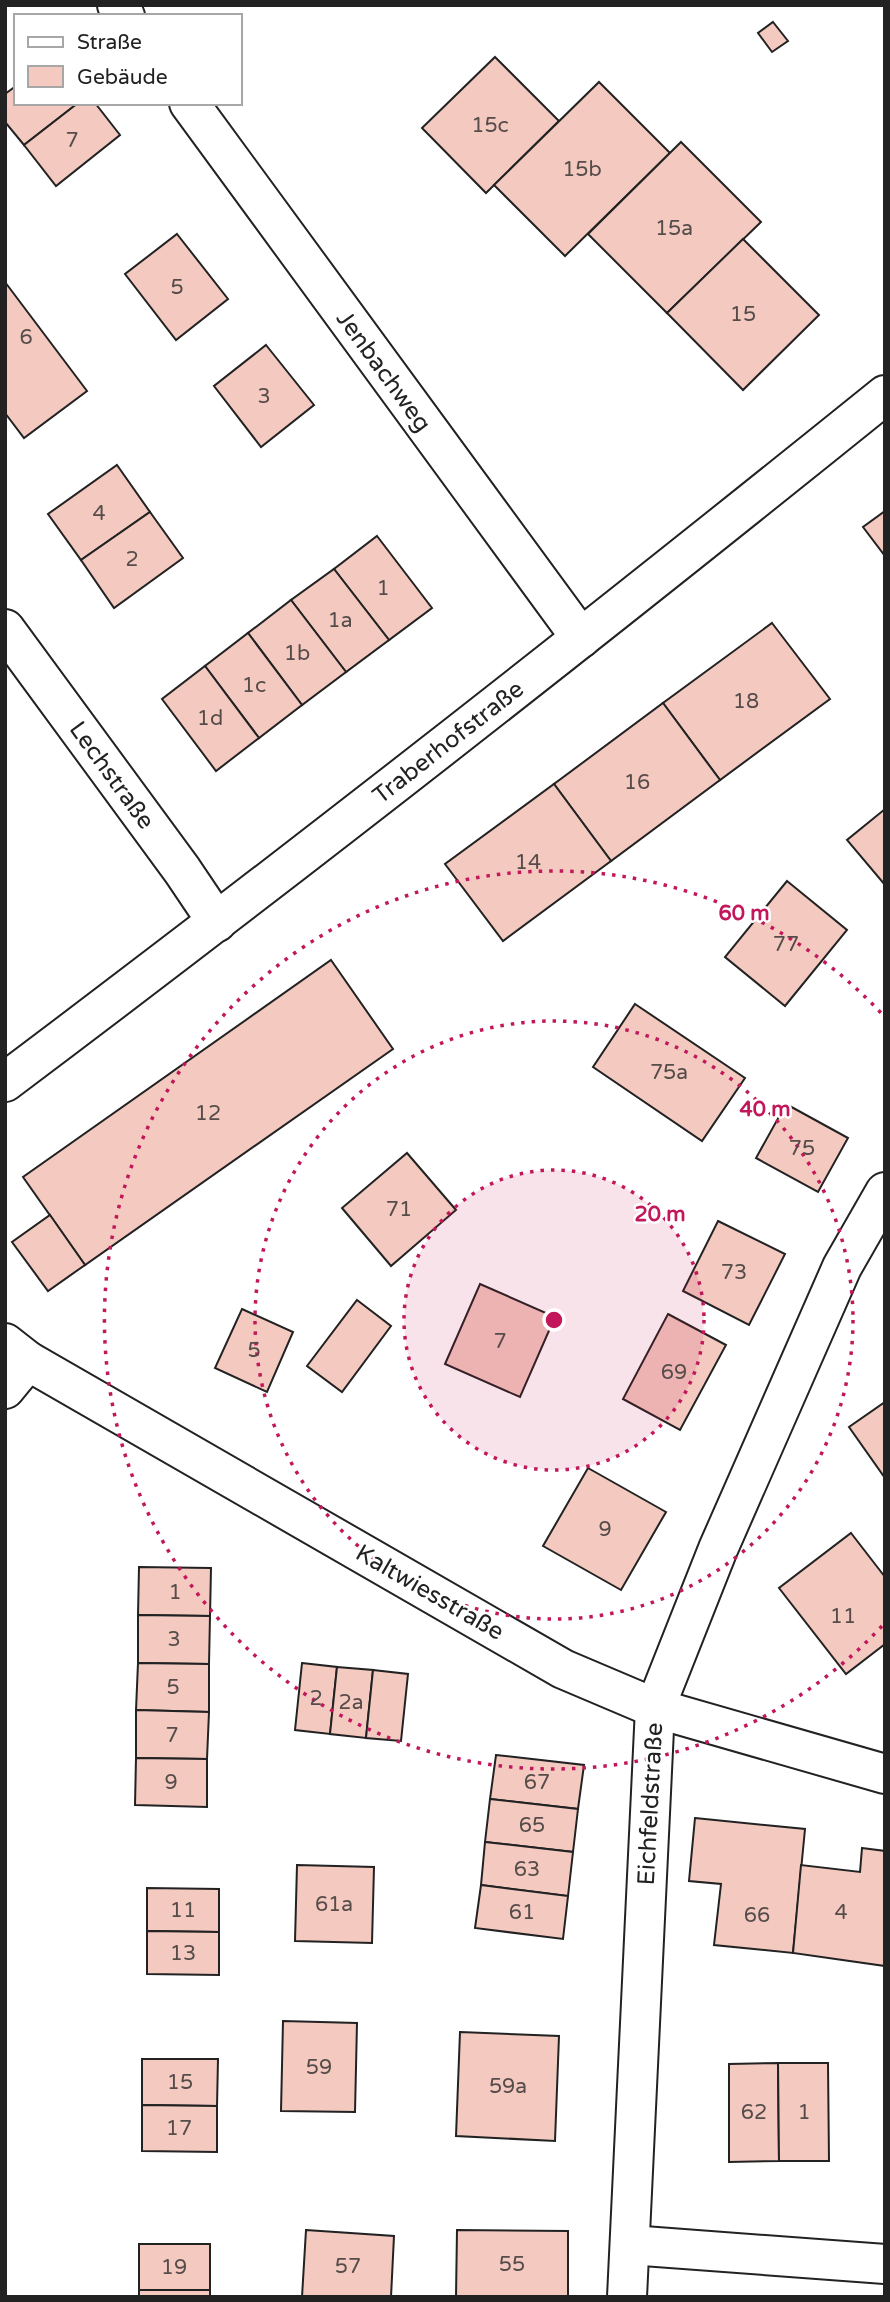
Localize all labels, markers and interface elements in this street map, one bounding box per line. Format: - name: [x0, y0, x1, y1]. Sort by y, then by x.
- legend: [14, 14, 242, 105]
- text: Straße: [77, 30, 142, 55]
- text: Gebäude: [77, 65, 168, 90]
- house number: 15c: [471, 113, 509, 138]
- house number: 7: [65, 128, 79, 153]
- house number: 15b: [562, 157, 602, 182]
- house number: 15a: [655, 216, 693, 241]
- house number: 5: [170, 275, 184, 300]
- house number: 15: [730, 302, 756, 327]
- street label: Jenbachweg: [330, 305, 437, 438]
- house number: 6: [19, 325, 33, 350]
- house number: 3: [257, 384, 271, 409]
- house number: 4: [92, 501, 106, 526]
- house number: 2: [125, 547, 139, 572]
- house number: 1: [376, 576, 390, 601]
- house number: 1a: [328, 608, 353, 633]
- house number: 1b: [284, 641, 310, 666]
- house number: 1c: [242, 673, 266, 698]
- street label: Traberhofstraße: [367, 674, 530, 810]
- house number: 18: [733, 689, 759, 714]
- house number: 1d: [197, 706, 223, 731]
- street label: Lechstraße: [63, 716, 160, 835]
- house number: 16: [624, 770, 650, 795]
- house number: 14: [515, 850, 541, 875]
- text: 60 m: [718, 901, 770, 926]
- house number: 77: [773, 932, 799, 957]
- house number: 75a: [650, 1060, 688, 1085]
- text: 40 m: [739, 1097, 791, 1122]
- house number: 12: [195, 1101, 221, 1126]
- house number: 75: [789, 1136, 815, 1161]
- house number: 71: [386, 1197, 412, 1222]
- text: 20 m: [634, 1202, 686, 1227]
- house number: 73: [721, 1260, 747, 1285]
- centre of rings: [542, 1308, 566, 1332]
- house number: 7: [493, 1329, 507, 1354]
- house number: 5: [247, 1338, 261, 1363]
- house number: 69: [661, 1360, 687, 1385]
- house number: 9: [598, 1517, 612, 1542]
- street label: Kaltwiesstraße: [351, 1538, 509, 1647]
- house number: 1: [168, 1580, 182, 1605]
- house number: 11: [830, 1604, 856, 1629]
- house number: 3: [167, 1627, 181, 1652]
- house number: 5: [166, 1675, 180, 1700]
- house number: 2: [309, 1686, 323, 1711]
- house number: 2a: [339, 1690, 364, 1715]
- street label: Eichfeldstraße: [632, 1722, 669, 1886]
- house number: 7: [165, 1723, 179, 1748]
- house number: 9: [164, 1770, 178, 1795]
- house number: 67: [524, 1770, 550, 1795]
- house number: 65: [519, 1813, 545, 1838]
- house number: 63: [514, 1857, 540, 1882]
- house number: 61a: [315, 1892, 353, 1917]
- house number: 11: [170, 1898, 196, 1923]
- house number: 61: [509, 1900, 535, 1925]
- house number: 4: [834, 1900, 848, 1925]
- house number: 66: [744, 1903, 770, 1928]
- house number: 13: [170, 1941, 196, 1966]
- house number: 59: [306, 2055, 332, 2080]
- house number: 15: [167, 2070, 193, 2095]
- house number: 59a: [489, 2074, 527, 2099]
- house number: 62: [741, 2100, 767, 2125]
- house number: 1: [797, 2100, 811, 2125]
- house number: 17: [166, 2116, 192, 2141]
- house number: 55: [499, 2252, 525, 2277]
- house number: 57: [335, 2254, 361, 2279]
- house number: 19: [161, 2255, 187, 2280]

